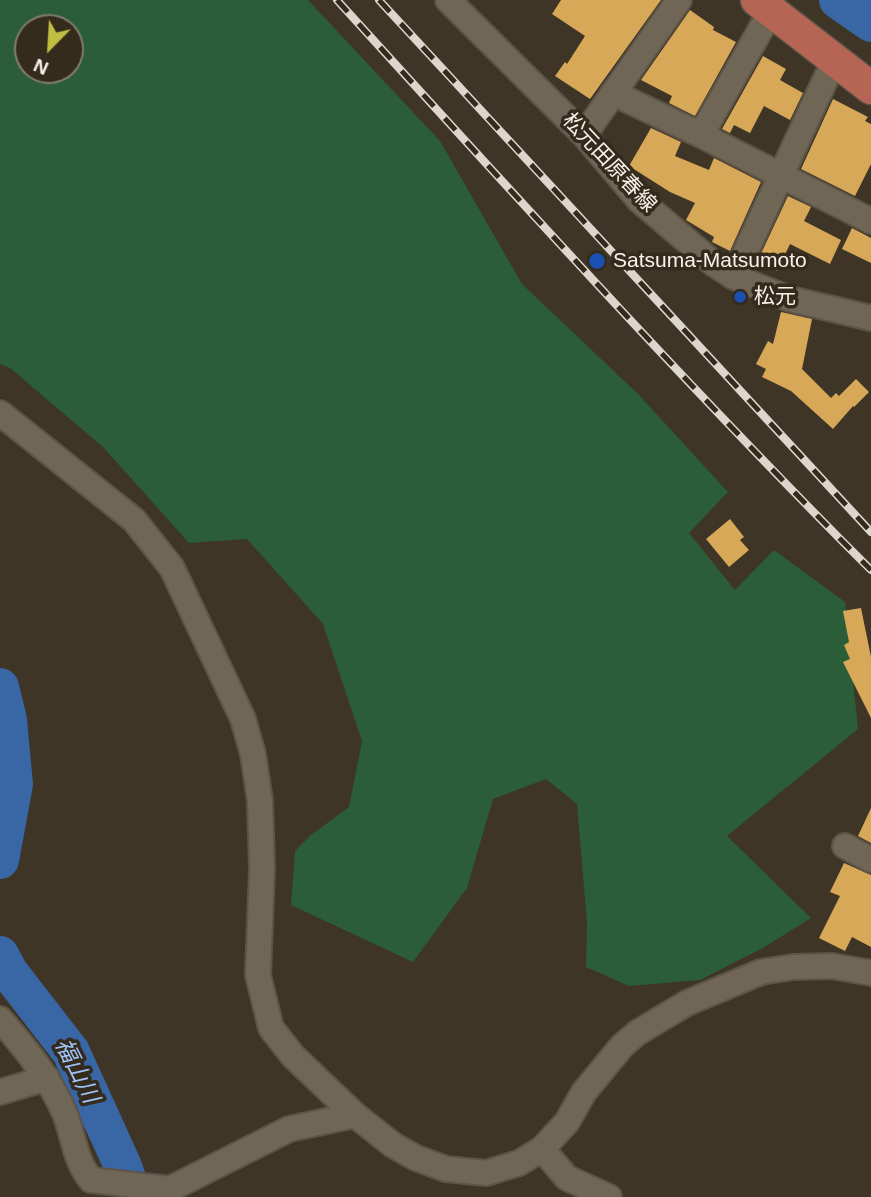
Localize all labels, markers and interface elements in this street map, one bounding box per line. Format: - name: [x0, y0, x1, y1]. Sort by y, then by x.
- north arrow: [14, 14, 84, 84]
- text: N: [31, 54, 52, 79]
- street label: 松元田原春線: [557, 108, 661, 218]
- place label: Satsuma-Matsumoto: [613, 248, 807, 274]
- marker: Satsuma-Matsumoto: [587, 251, 607, 271]
- place label: 松元: [754, 284, 796, 310]
- marker: 松元: [732, 289, 748, 305]
- water label: 福山川: [48, 1034, 104, 1108]

